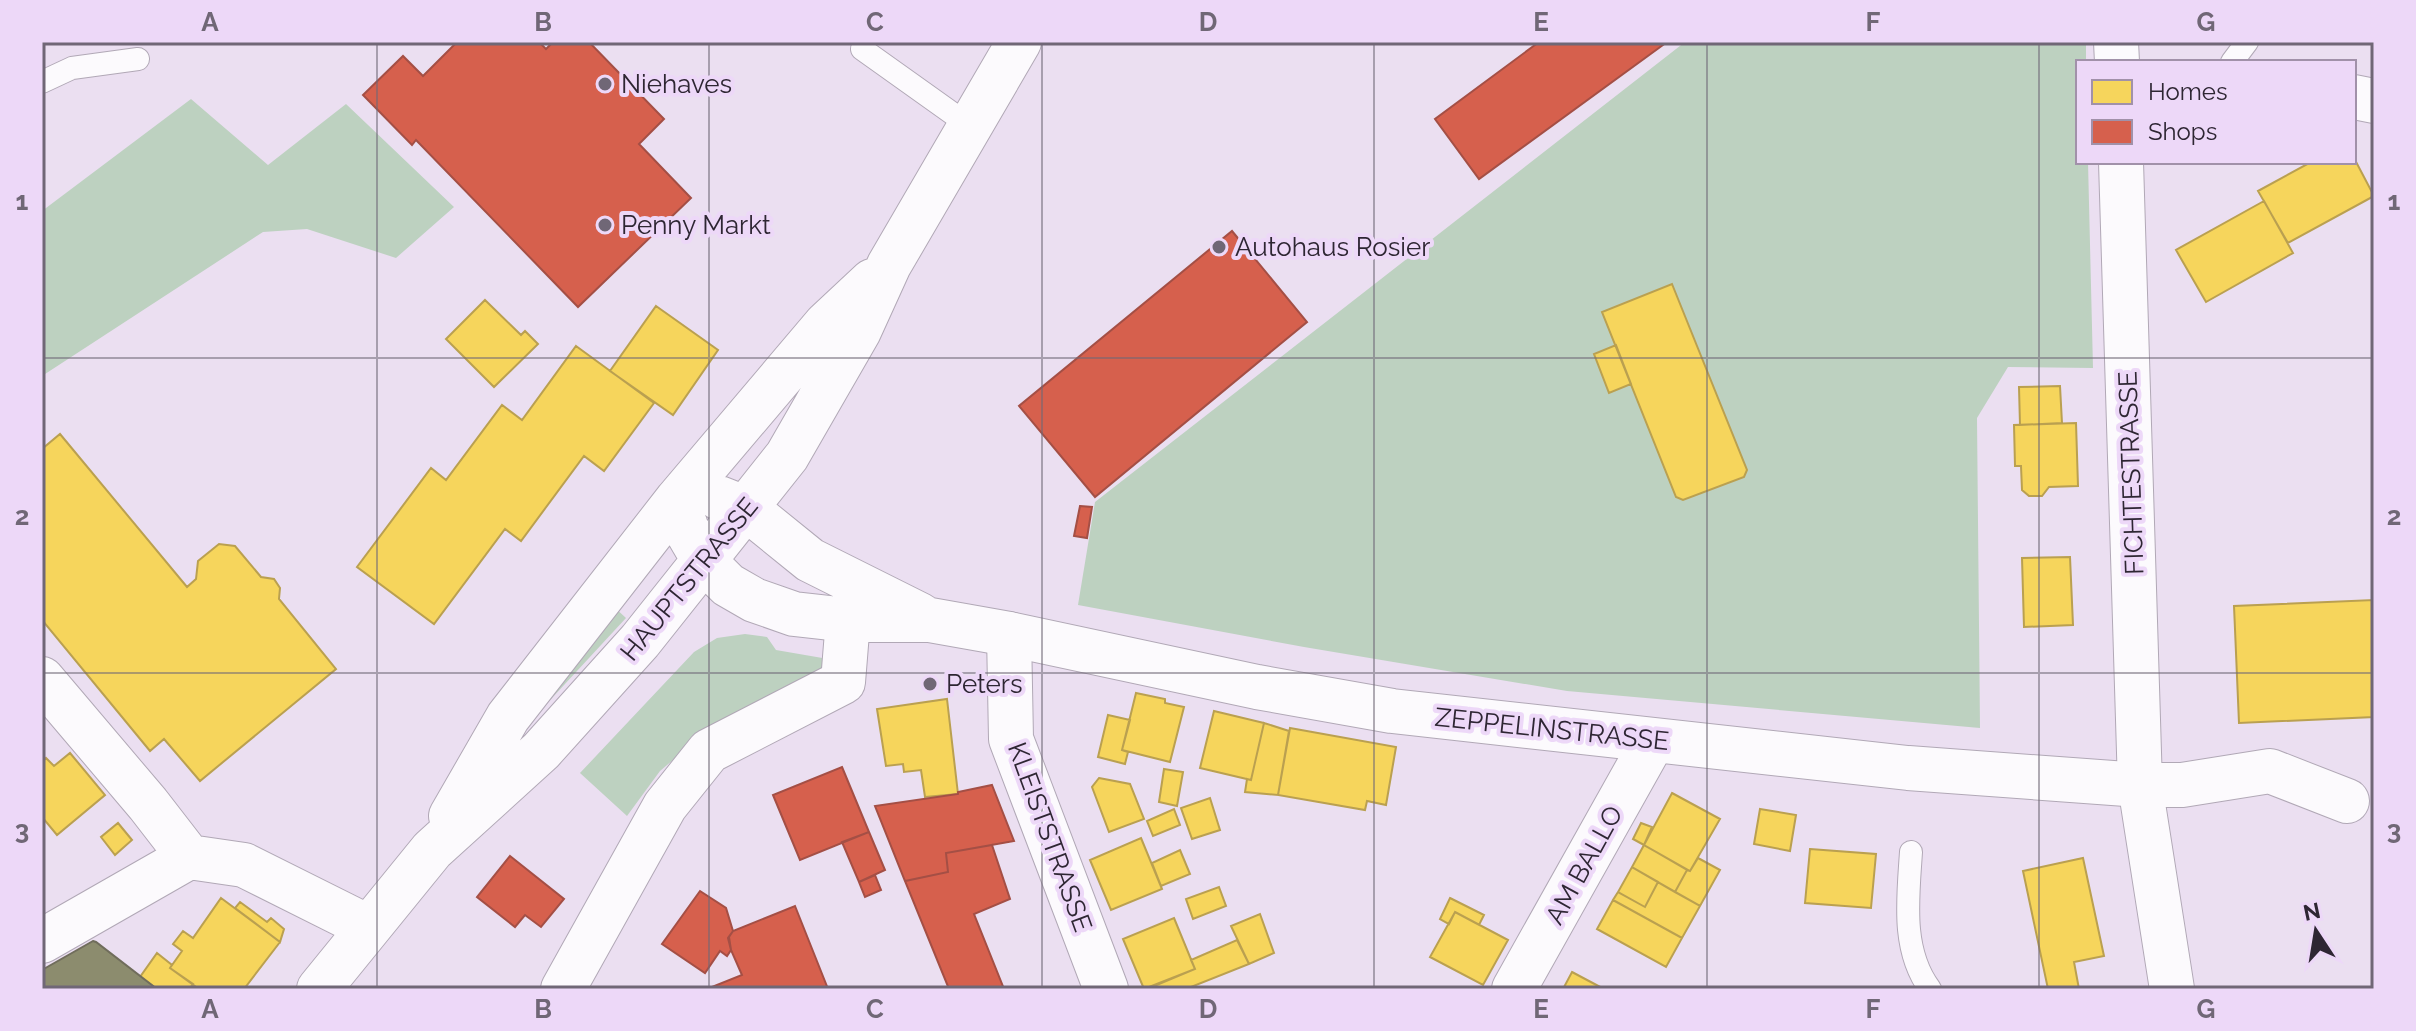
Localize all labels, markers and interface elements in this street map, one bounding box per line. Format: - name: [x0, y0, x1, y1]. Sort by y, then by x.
- text: A: [201, 7, 219, 37]
- text: B: [534, 7, 552, 37]
- text: C: [866, 7, 884, 37]
- text: D: [1199, 7, 1217, 37]
- text: E: [1533, 7, 1549, 37]
- text: F: [1866, 7, 1881, 37]
- text: G: [2197, 7, 2215, 37]
- legend: [2076, 60, 2356, 164]
- place label: Niehaves: [621, 69, 732, 99]
- marker: Niehaves: [596, 75, 614, 93]
- text: Homes: [2148, 77, 2228, 106]
- text: Shops: [2148, 117, 2217, 146]
- text: 1: [16, 186, 29, 216]
- text: 1: [2388, 186, 2401, 216]
- place label: Penny Markt: [621, 210, 771, 240]
- marker: Penny Markt: [596, 216, 614, 234]
- place label: Autohaus Rosier: [1235, 232, 1430, 262]
- marker: Autohaus Rosier: [1210, 238, 1228, 256]
- street label: FICHTESTRASSE: [2112, 371, 2150, 575]
- street label: HAUPTSTRASSE: [614, 492, 764, 666]
- text: 2: [15, 501, 29, 531]
- text: 2: [2387, 501, 2401, 531]
- place label: Peters: [946, 669, 1023, 699]
- marker: Peters: [921, 675, 939, 693]
- street label: ZEPPELINSTRASSE: [1433, 702, 1671, 756]
- street label: KLEISTSTRASSE: [1002, 738, 1098, 936]
- street label: AM BALLO: [1539, 801, 1629, 929]
- text: 3: [15, 815, 29, 845]
- text: 3: [2387, 815, 2401, 845]
- north arrow: [2276, 891, 2356, 971]
- text: N: [2301, 897, 2323, 926]
- text: A: [201, 994, 219, 1024]
- text: B: [534, 994, 552, 1024]
- text: C: [866, 994, 884, 1024]
- text: D: [1199, 994, 1217, 1024]
- text: E: [1533, 994, 1549, 1024]
- text: F: [1866, 994, 1881, 1024]
- text: G: [2197, 994, 2215, 1024]

